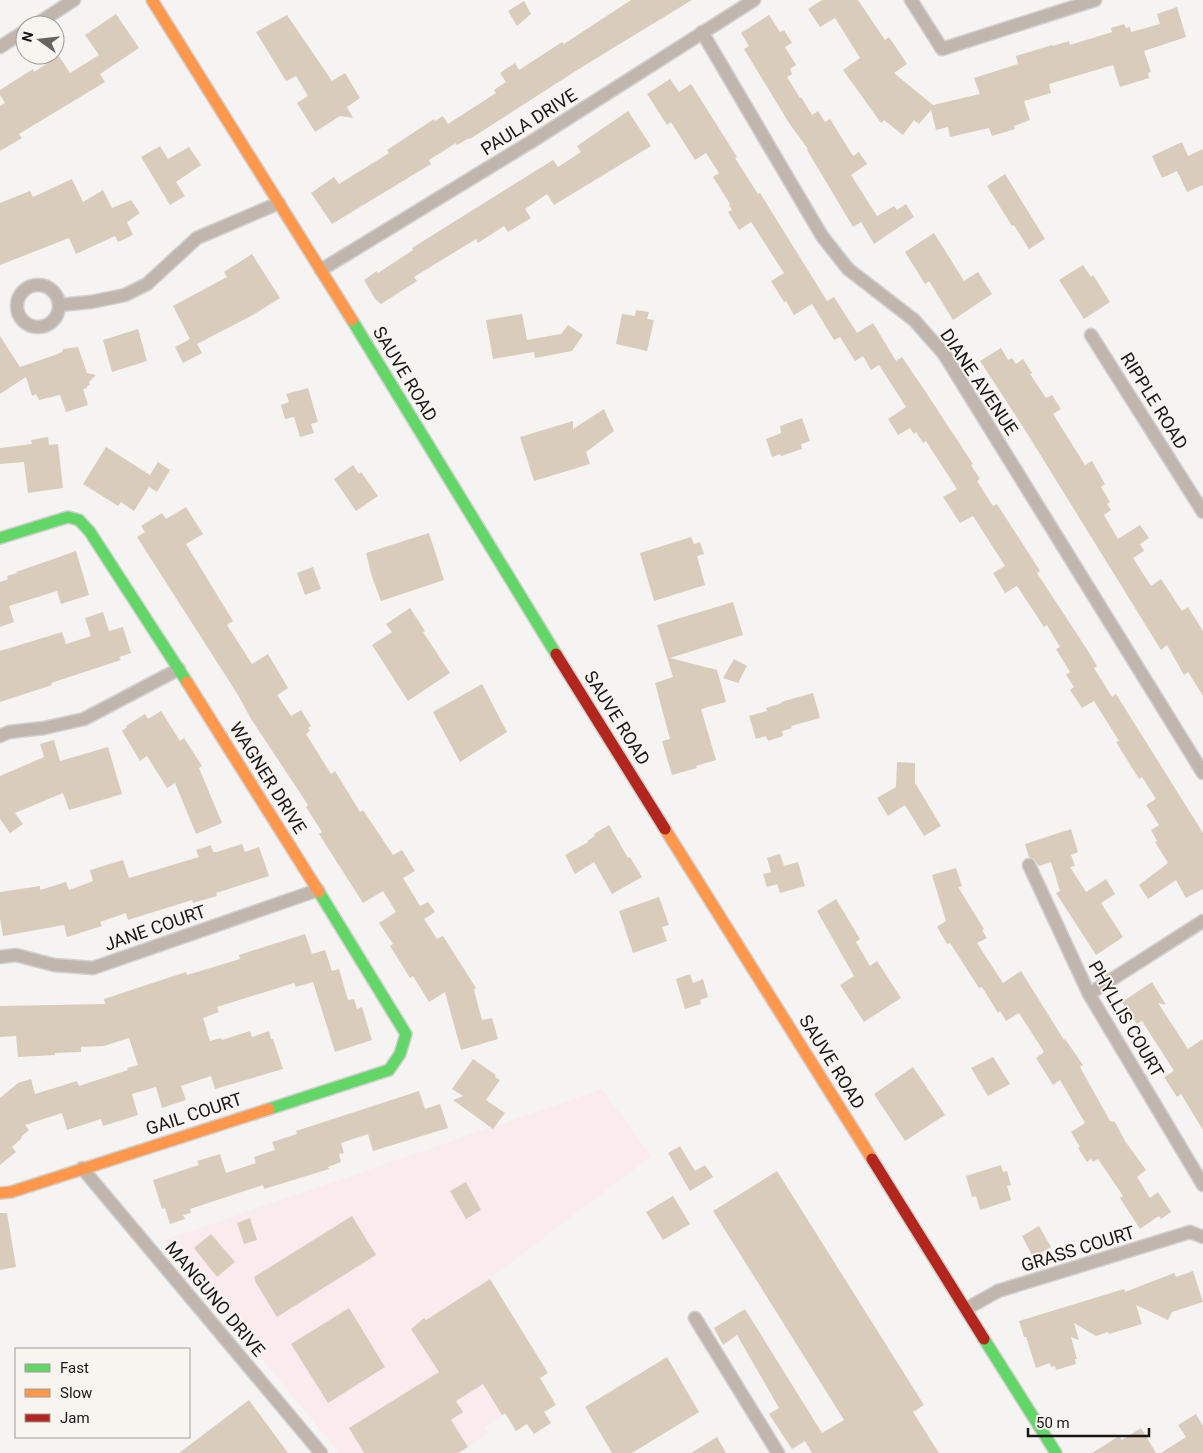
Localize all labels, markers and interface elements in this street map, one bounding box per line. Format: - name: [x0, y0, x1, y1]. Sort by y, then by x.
- north arrow: [15, 15, 65, 65]
- text: N: [18, 30, 36, 43]
- street label: PAULA DRIVE: [477, 84, 581, 159]
- street label: SAUVE ROAD: [369, 322, 442, 425]
- street label: DIANE AVENUE: [936, 325, 1023, 439]
- street label: RIPPLE ROAD: [1116, 349, 1192, 453]
- street label: SAUVE ROAD: [580, 667, 655, 769]
- street label: WAGNER DRIVE: [226, 718, 311, 837]
- street label: JANE COURT: [101, 900, 209, 955]
- street label: PHYLLIS COURT: [1085, 957, 1168, 1081]
- street label: SAUVE ROAD: [795, 1011, 870, 1113]
- street label: GAIL COURT: [143, 1088, 245, 1139]
- street label: GRASS COURT: [1018, 1221, 1138, 1276]
- street label: MANGUNO DRIVE: [161, 1237, 270, 1360]
- legend: [15, 1348, 190, 1438]
- text: Fast: [60, 1359, 89, 1377]
- text: Slow: [60, 1384, 92, 1402]
- scale bar: [1028, 1406, 1149, 1438]
- text: Jam: [60, 1409, 90, 1427]
- text: 50 m: [1036, 1414, 1070, 1432]

